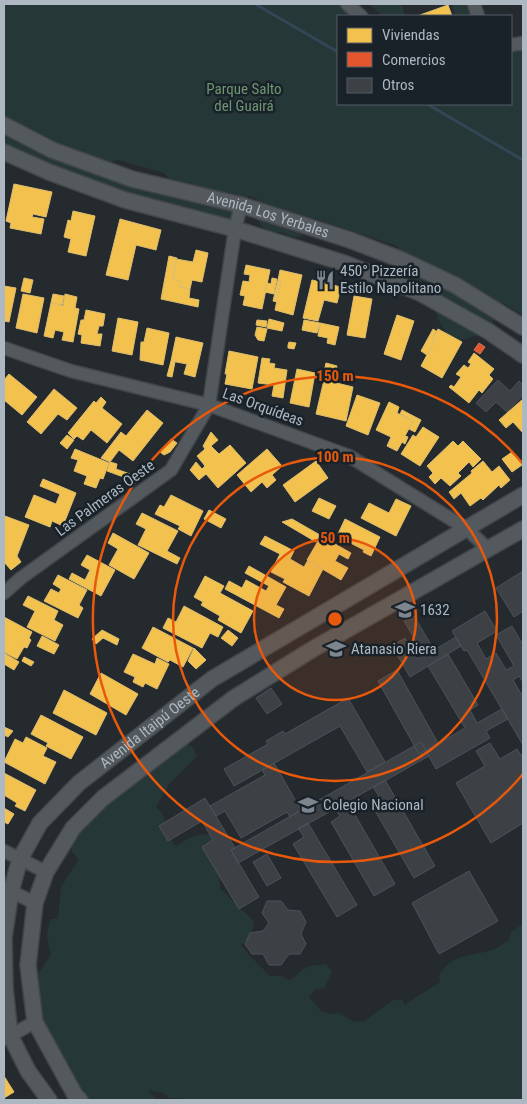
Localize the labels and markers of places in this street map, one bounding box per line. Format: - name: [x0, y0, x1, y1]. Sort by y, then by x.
- place label: 450° Pizzería Estilo Napolitano: [340, 262, 441, 297]
- restaurant icon: 450° Pizzería Estilo Napolitano: [314, 269, 336, 291]
- school or university icon: 1632: [394, 599, 416, 621]
- place label: 1632: [420, 601, 450, 619]
- centre of rings: [326, 610, 344, 628]
- school or university icon: Atanasio Riera: [325, 638, 347, 660]
- place label: Atanasio Riera: [351, 640, 437, 658]
- school or university icon: Colegio Nacional: [297, 794, 319, 816]
- place label: Colegio Nacional: [323, 796, 424, 814]

